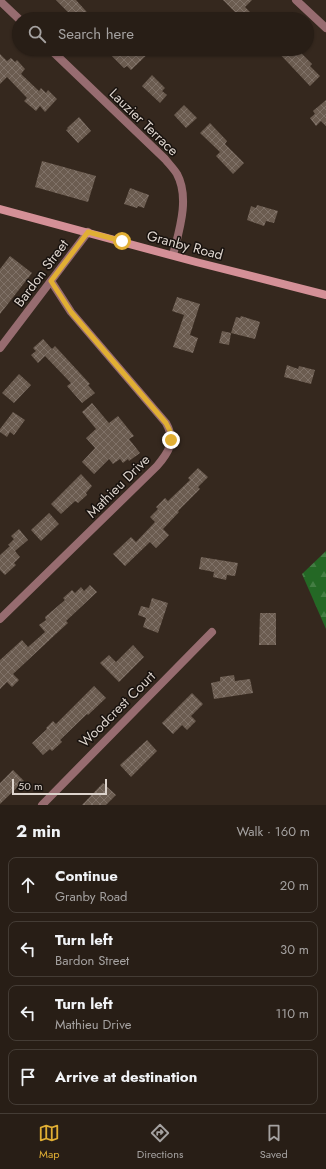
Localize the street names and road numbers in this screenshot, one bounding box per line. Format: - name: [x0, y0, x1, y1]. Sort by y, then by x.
- street label: Lauzier Terrace: [105, 84, 183, 160]
- street label: Granby Road: [145, 225, 225, 265]
- street label: Bardon Street: [9, 235, 73, 311]
- street label: Mathieu Drive: [82, 450, 154, 522]
- street label: Woodcrest Court: [74, 666, 160, 752]

